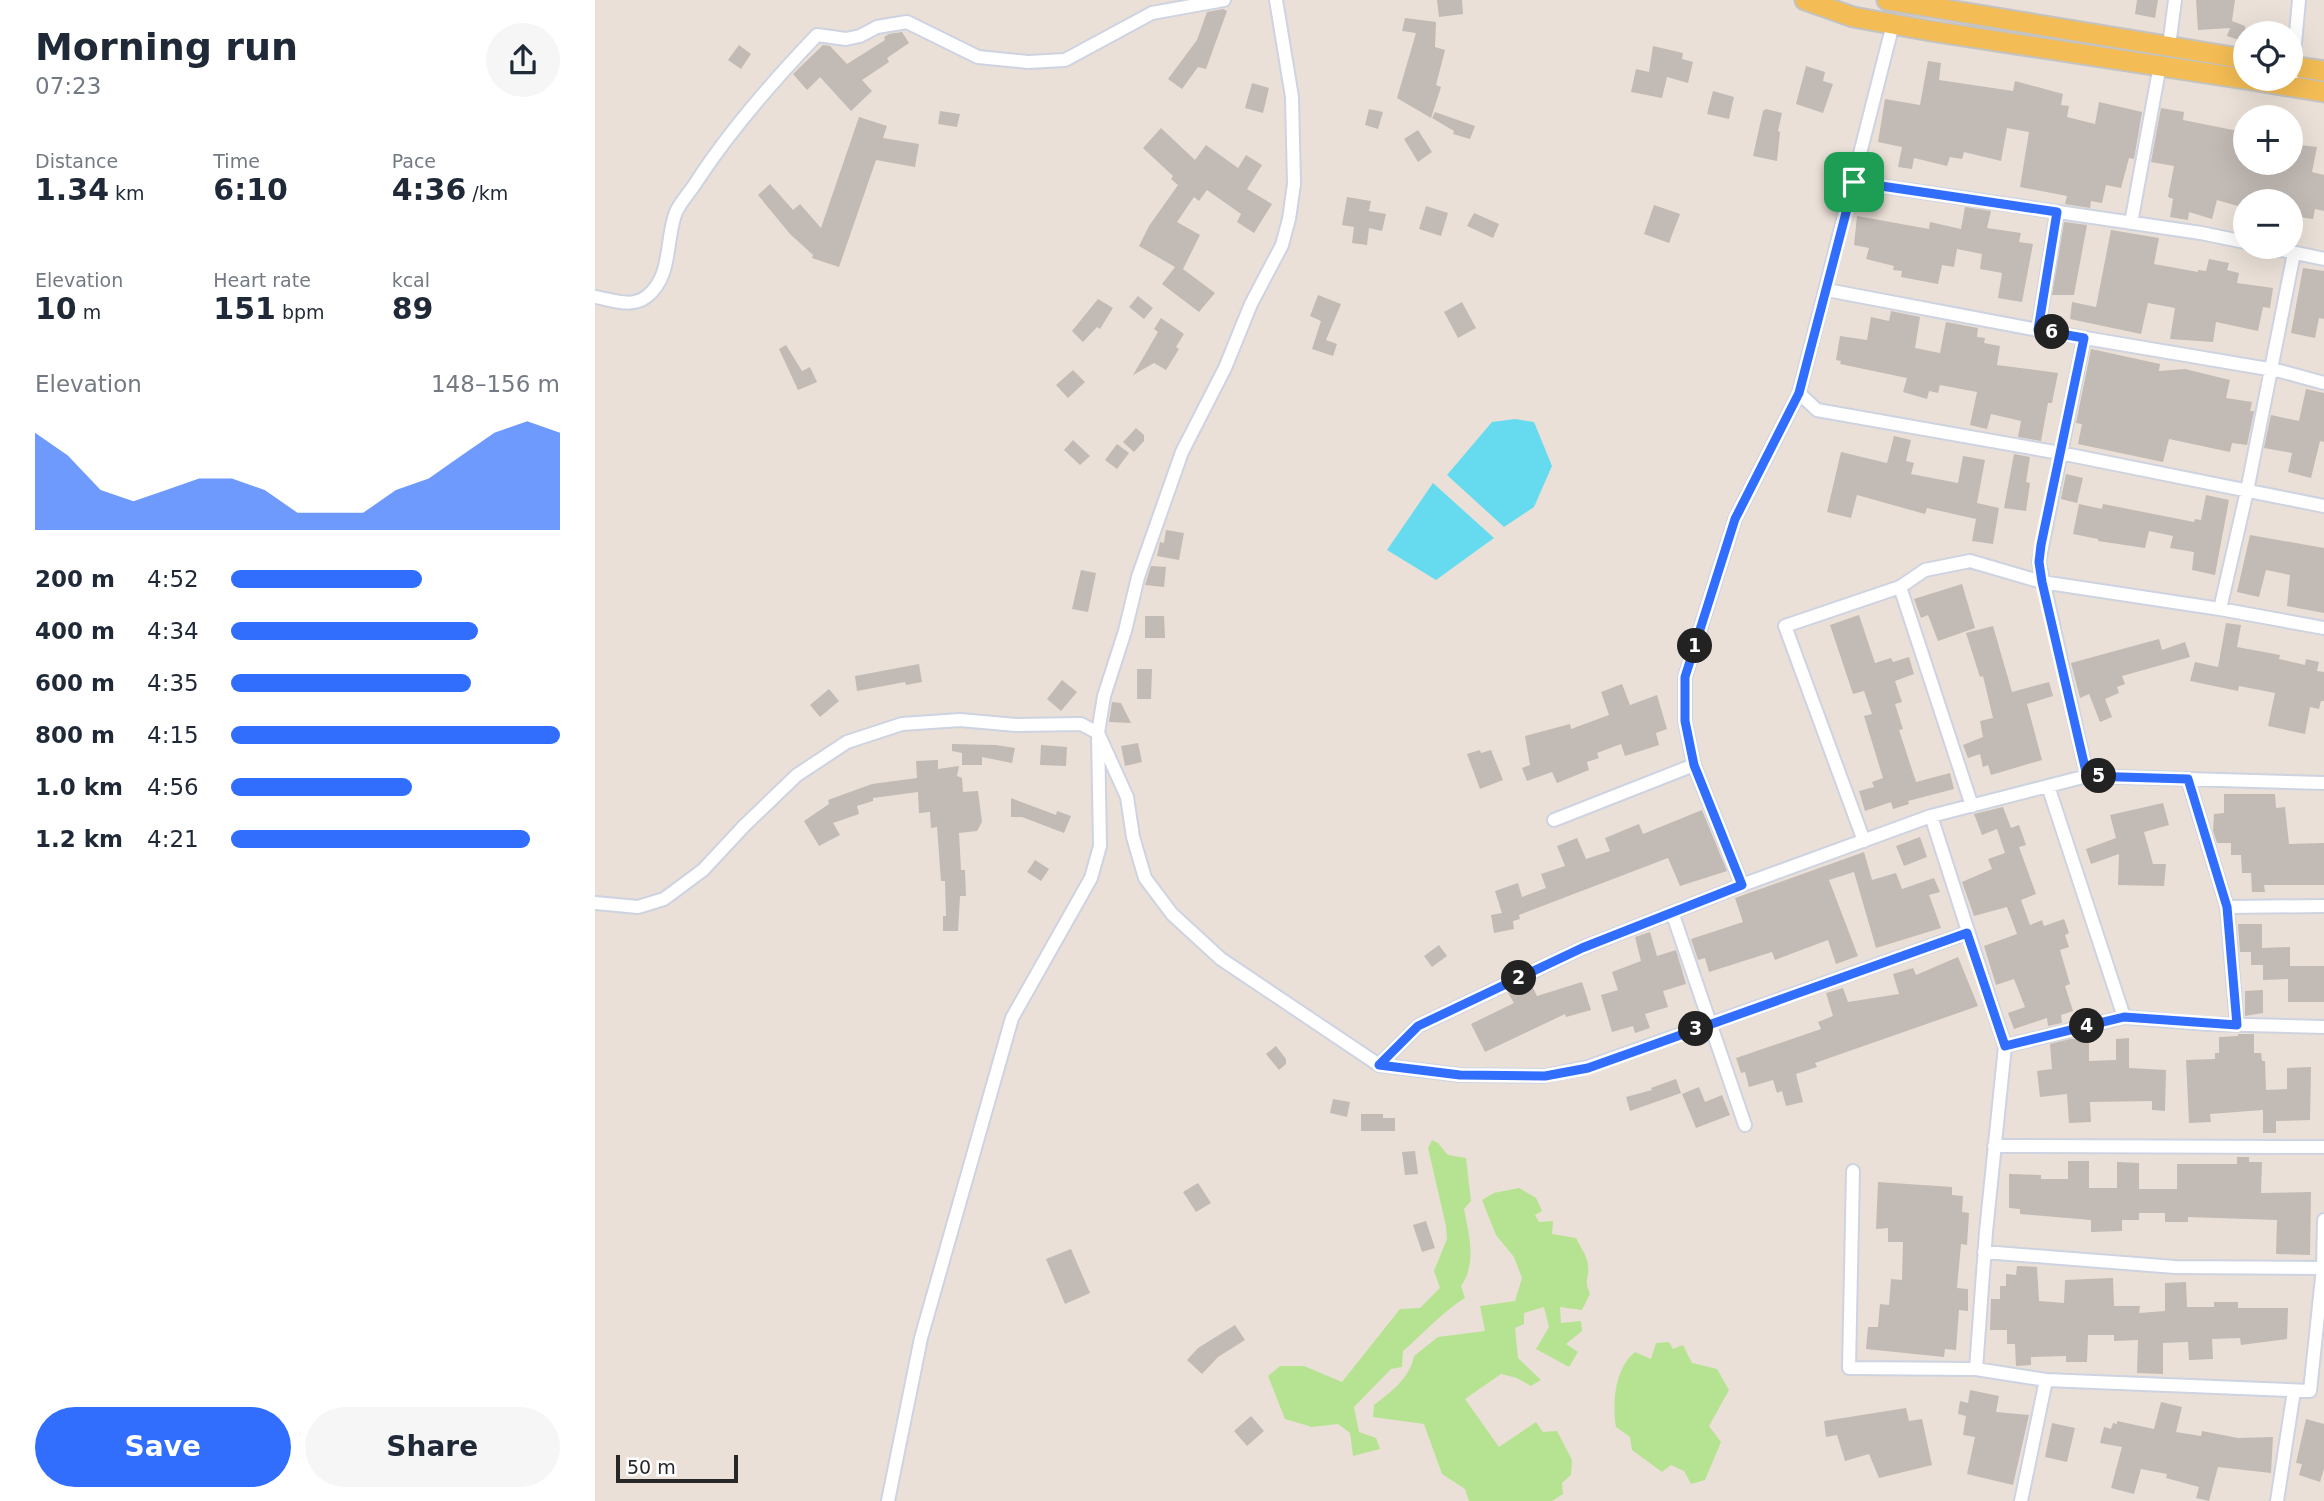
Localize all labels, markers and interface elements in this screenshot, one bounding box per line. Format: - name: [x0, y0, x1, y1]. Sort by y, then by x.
- map controls: [2233, 21, 2303, 259]
- button: locate: [2233, 21, 2303, 91]
- button: share: [486, 23, 560, 97]
- text: Morning run: [35, 25, 298, 69]
- text: 07:23: [35, 73, 101, 99]
- button: +: [2233, 105, 2303, 175]
- text: Distance: [35, 150, 118, 172]
- text: Time: [213, 150, 260, 172]
- text: Pace: [392, 150, 436, 172]
- pin: [1824, 152, 1884, 212]
- icon: arrive: [1835, 163, 1873, 201]
- text: 1.34: [35, 172, 109, 207]
- text: 6:10: [213, 172, 288, 207]
- text: 4:36: [392, 172, 466, 207]
- text: km: [109, 182, 145, 204]
- text: /km: [466, 182, 508, 204]
- button: −: [2233, 189, 2303, 259]
- text: Elevation: [35, 269, 123, 291]
- text: Heart rate: [213, 269, 311, 291]
- text: kcal: [392, 269, 430, 291]
- text: 10: [35, 291, 77, 326]
- text: 151: [213, 291, 276, 326]
- text: 89: [392, 291, 433, 326]
- text: m: [77, 301, 101, 323]
- text: bpm: [276, 301, 325, 323]
- pin: 6: [2035, 314, 2069, 350]
- text: 6: [2045, 320, 2058, 342]
- text: Elevation: [35, 371, 142, 397]
- text: 148–156 m: [431, 371, 560, 397]
- text: 200 m: [35, 566, 115, 592]
- text: 4:52: [147, 566, 199, 592]
- text: 400 m: [35, 618, 115, 644]
- text: 4:34: [147, 618, 199, 644]
- pin: 1: [1677, 628, 1713, 664]
- text: 1: [1688, 634, 1701, 656]
- text: 600 m: [35, 670, 115, 696]
- text: 4:35: [147, 670, 199, 696]
- text: 800 m: [35, 722, 115, 748]
- text: 4:15: [147, 722, 199, 748]
- pin: 5: [2081, 758, 2117, 794]
- text: 5: [2092, 764, 2105, 786]
- text: 1.0 km: [35, 774, 123, 800]
- text: 4:56: [147, 774, 199, 800]
- text: 1.2 km: [35, 826, 123, 852]
- text: 4:21: [147, 826, 199, 852]
- pin: 2: [1501, 960, 1537, 996]
- text: 2: [1512, 966, 1525, 988]
- pin: 4: [2069, 1009, 2105, 1044]
- pin: 3: [1679, 1012, 1713, 1046]
- text: 4: [2080, 1014, 2093, 1036]
- text: 3: [1689, 1017, 1702, 1039]
- button: Save: [35, 1407, 291, 1487]
- button: Share: [305, 1407, 560, 1487]
- scale bar: [616, 1452, 739, 1484]
- text: 50 m: [627, 1456, 676, 1478]

